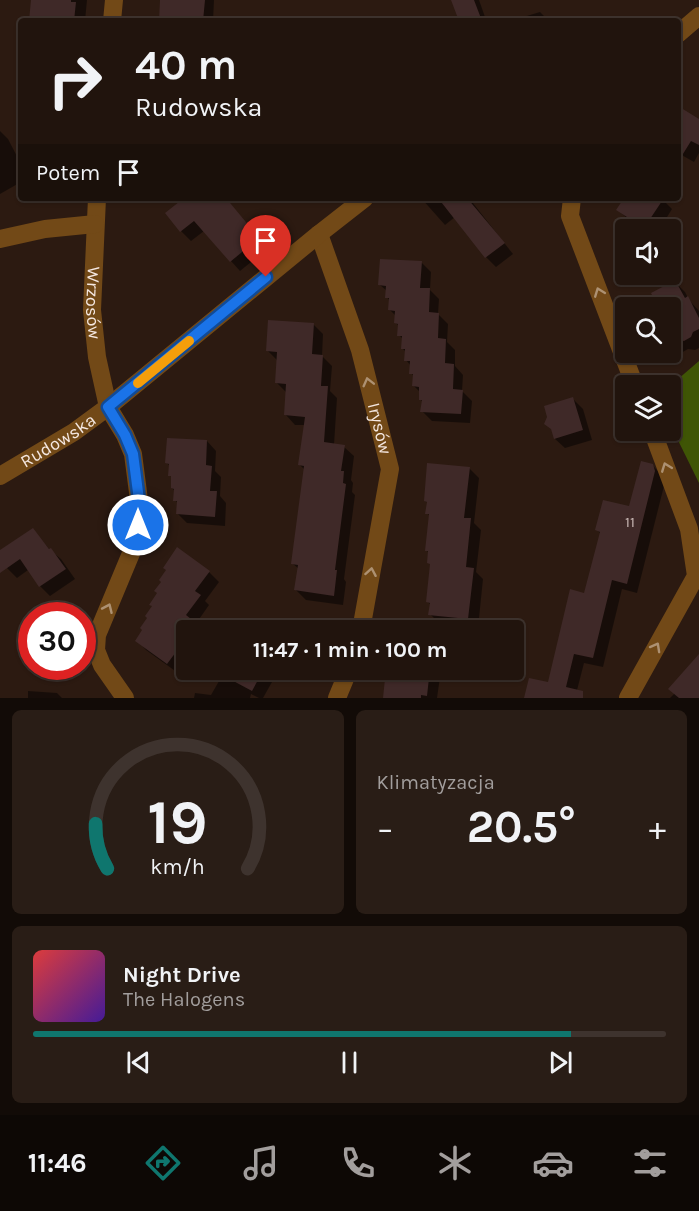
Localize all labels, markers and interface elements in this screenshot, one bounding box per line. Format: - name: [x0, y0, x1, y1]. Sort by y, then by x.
- text: 40 m: [135, 40, 237, 90]
- icon: right: [36, 42, 114, 120]
- text: Rudowska: [135, 91, 262, 123]
- icon: arrive: [112, 156, 145, 189]
- text: Potem: [36, 160, 100, 186]
- pin: [240, 215, 291, 277]
- map controls: [615, 219, 681, 441]
- button: sound: [615, 219, 681, 285]
- icon: arrive: [249, 224, 282, 257]
- street label: Wrzosów: [81, 266, 106, 340]
- one-way arrow: [594, 287, 606, 298]
- button: search: [615, 297, 681, 363]
- button: layers: [615, 375, 681, 441]
- one-way arrow: [362, 377, 375, 387]
- street label: Irysów: [363, 400, 397, 457]
- street label: Rudowska: [16, 409, 100, 472]
- one-way arrow: [661, 462, 673, 473]
- position arrow: [106, 493, 170, 557]
- house number: 11: [625, 513, 635, 531]
- one-way arrow: [365, 568, 377, 577]
- speed limit sign: 30: [18, 602, 96, 680]
- one-way arrow: [101, 603, 113, 614]
- text: 11:47 · 1 min · 100 m: [253, 637, 447, 663]
- one-way arrow: [649, 643, 660, 653]
- text: Klimatyzacja: [377, 771, 495, 794]
- text: 19: [148, 786, 208, 859]
- text: 20.5°: [467, 801, 576, 853]
- text: −: [377, 809, 394, 847]
- text: +: [649, 809, 666, 847]
- text: km/h: [151, 854, 205, 879]
- text: Night Drive: [123, 962, 241, 988]
- text: The Halogens: [123, 988, 245, 1011]
- icon: previous: [122, 1046, 155, 1079]
- icon: pause: [333, 1046, 366, 1079]
- icon: next: [544, 1046, 577, 1079]
- icon: directions: [142, 1142, 184, 1184]
- icon: music: [240, 1142, 282, 1184]
- icon: phone: [337, 1142, 379, 1184]
- icon: climate: [434, 1142, 476, 1184]
- icon: car: [532, 1142, 574, 1184]
- icon: filters: [629, 1142, 671, 1184]
- text: 11:46: [28, 1147, 87, 1179]

